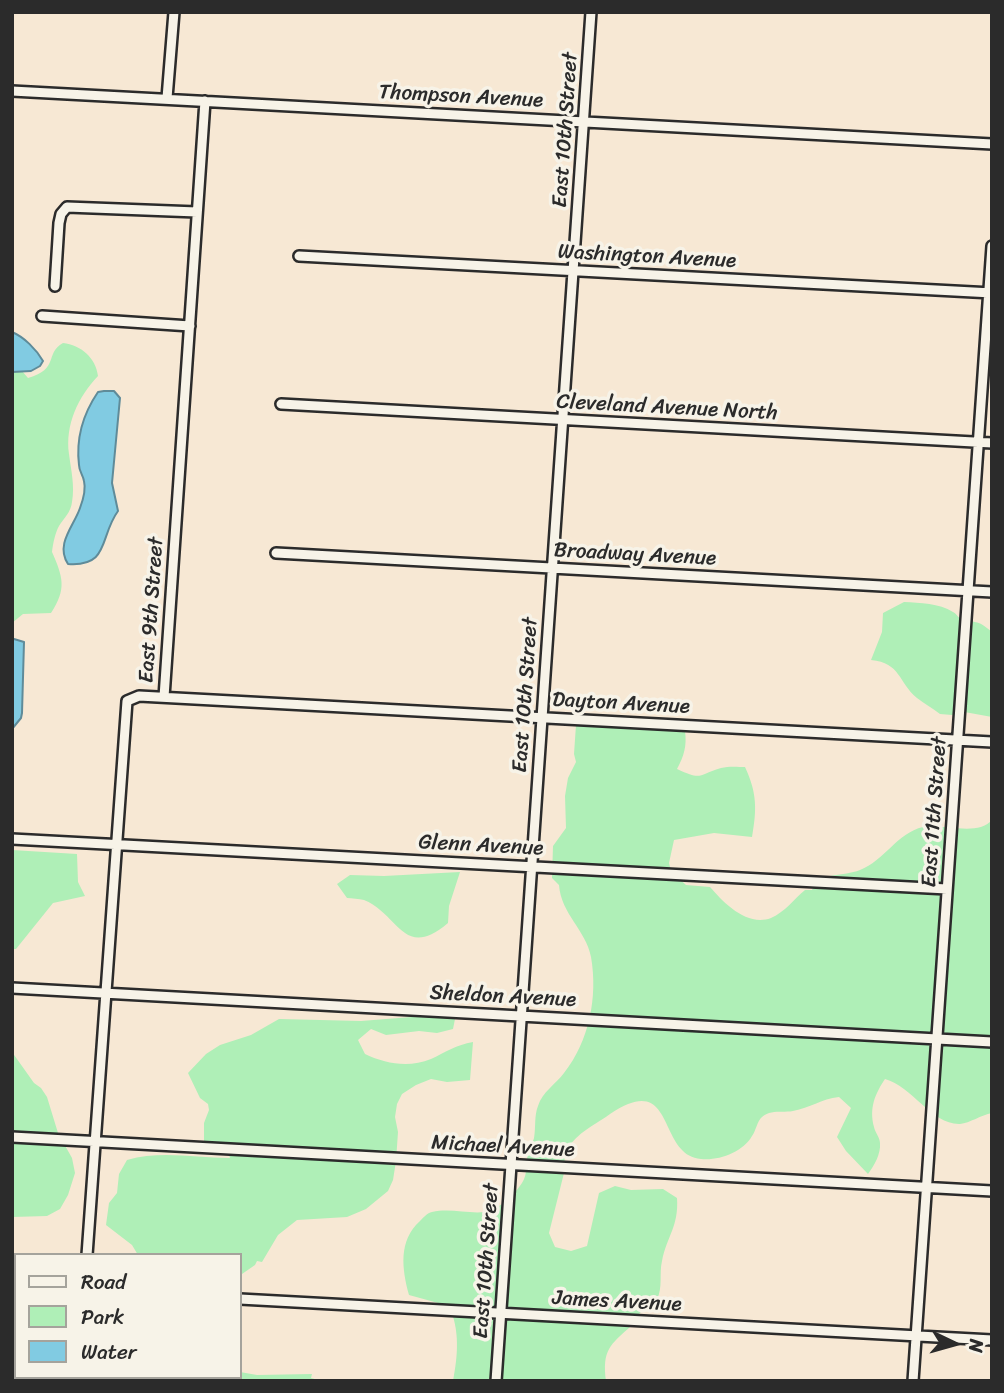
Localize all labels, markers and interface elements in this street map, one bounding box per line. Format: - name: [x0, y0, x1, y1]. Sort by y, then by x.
- street label: East 10th Street: [548, 52, 584, 208]
- street label: Thompson Avenue: [378, 80, 544, 114]
- street label: Washington Avenue: [557, 240, 737, 274]
- street label: Cleveland Avenue North: [556, 390, 778, 426]
- street label: East 9th Street: [134, 536, 170, 684]
- street label: Broadway Avenue: [553, 538, 717, 572]
- street label: East 10th Street: [508, 617, 544, 773]
- street label: Dayton Avenue: [552, 688, 690, 720]
- street label: East 11th Street: [917, 736, 953, 888]
- street label: Glenn Avenue: [418, 830, 544, 862]
- street label: Sheldon Avenue: [429, 981, 577, 1013]
- street label: Michael Avenue: [431, 1131, 575, 1163]
- street label: East 10th Street: [469, 1183, 505, 1339]
- legend: [14, 1253, 242, 1379]
- text: Road: [81, 1263, 126, 1301]
- street label: James Avenue: [552, 1286, 682, 1318]
- text: Park: [81, 1298, 124, 1336]
- north arrow: [920, 1309, 990, 1379]
- text: Water: [81, 1333, 136, 1371]
- text: N: [959, 1338, 993, 1354]

